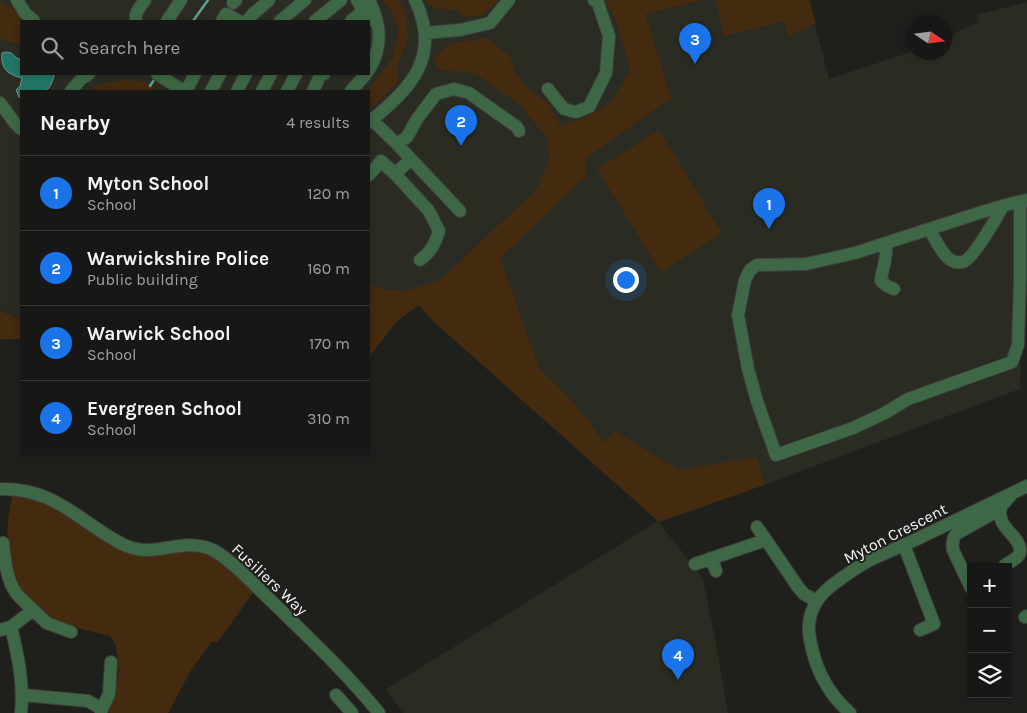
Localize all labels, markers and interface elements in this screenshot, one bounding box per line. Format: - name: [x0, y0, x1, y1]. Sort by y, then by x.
- north arrow: [907, 15, 952, 60]
- search box: [20, 20, 370, 75]
- pin: 3: [679, 23, 711, 64]
- icon: search: [38, 34, 66, 62]
- text: Search here: [78, 37, 180, 59]
- pin: 2: [445, 105, 477, 146]
- text: Nearby: [40, 111, 110, 135]
- text: 4 results: [286, 113, 350, 132]
- text: Myton School: [87, 173, 209, 195]
- text: 1: [53, 184, 59, 203]
- text: 120 m: [307, 184, 350, 203]
- pin: 1: [753, 188, 785, 229]
- text: School: [87, 195, 137, 214]
- text: Warwickshire Police: [87, 248, 269, 270]
- text: 2: [51, 259, 61, 278]
- text: 160 m: [307, 259, 350, 278]
- your location: [613, 267, 639, 293]
- text: Public building: [87, 270, 198, 289]
- text: Warwick School: [87, 323, 231, 345]
- text: 3: [51, 334, 61, 353]
- text: 170 m: [309, 334, 350, 353]
- text: School: [87, 345, 137, 364]
- text: Evergreen School: [87, 398, 242, 420]
- text: 4: [51, 409, 61, 428]
- text: 310 m: [307, 409, 350, 428]
- text: School: [87, 420, 137, 439]
- street label: Myton Crescent: [840, 499, 950, 568]
- street label: Fusiliers Way: [228, 540, 312, 620]
- map controls: [967, 563, 1012, 698]
- button: +: [967, 563, 1012, 608]
- button: −: [967, 608, 1012, 653]
- pin: 4: [662, 639, 694, 680]
- button: layers: [967, 653, 1012, 698]

